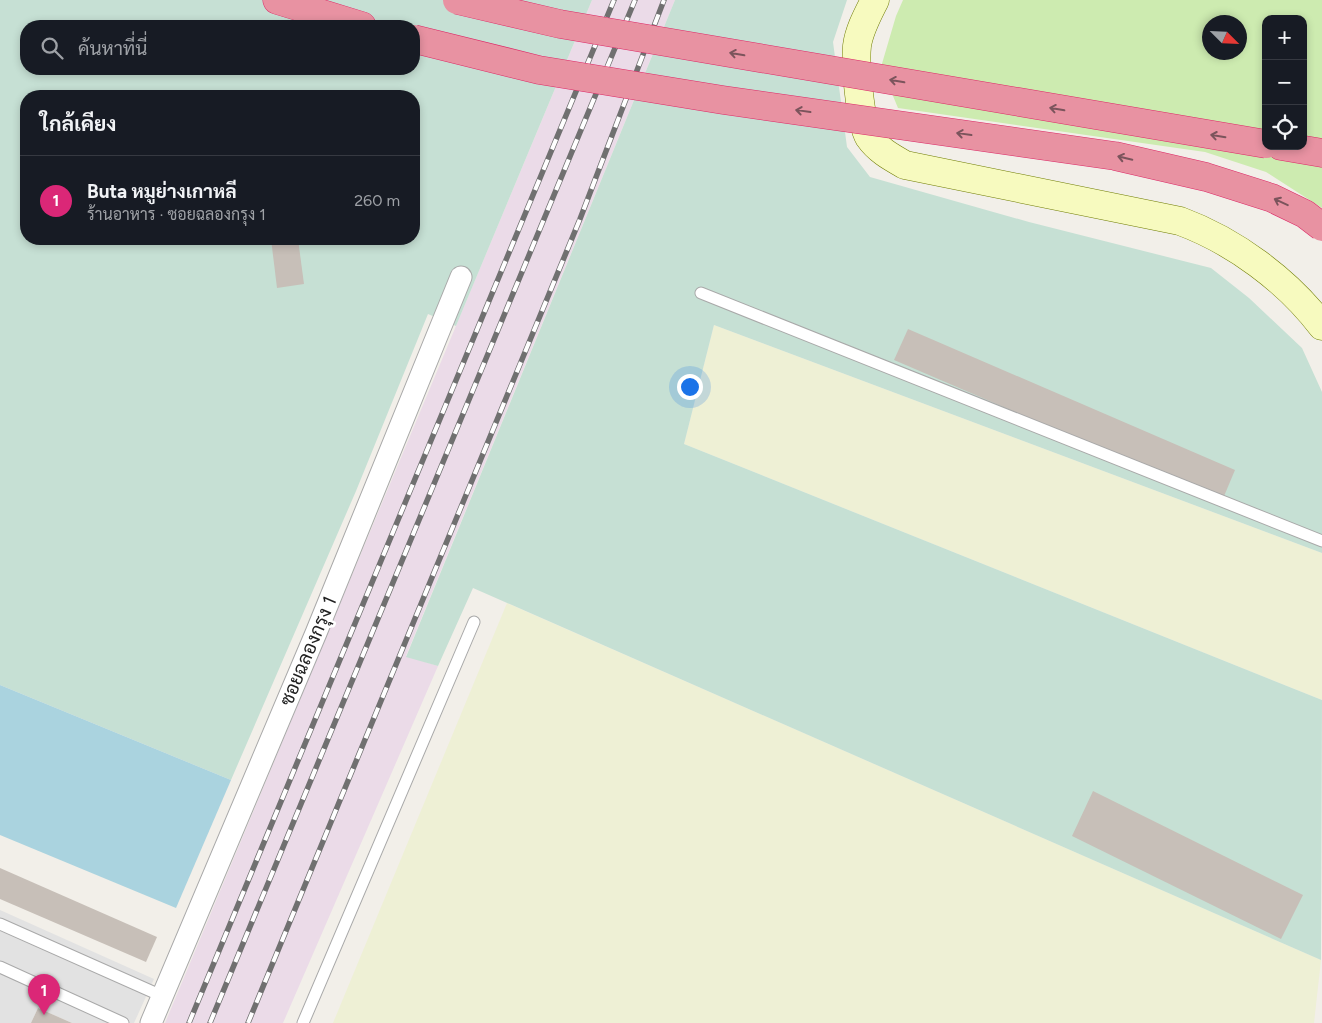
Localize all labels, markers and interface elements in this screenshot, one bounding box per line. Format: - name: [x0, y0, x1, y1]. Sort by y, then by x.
- north arrow: [1202, 15, 1247, 60]
- map controls: [1262, 15, 1307, 150]
- button: +: [1262, 15, 1307, 60]
- search box: [20, 20, 420, 75]
- icon: search: [38, 34, 66, 62]
- text: ค้นหาที่นี่: [78, 37, 147, 60]
- one-way arrow: [729, 49, 745, 59]
- button: −: [1262, 60, 1307, 105]
- one-way arrow: [890, 76, 906, 86]
- one-way arrow: [1050, 103, 1066, 113]
- button: locate: [1262, 105, 1307, 150]
- one-way arrow: [795, 106, 811, 116]
- text: ใกล้เคียง: [40, 111, 116, 136]
- one-way arrow: [956, 129, 972, 139]
- one-way arrow: [1210, 130, 1226, 140]
- one-way arrow: [1117, 153, 1133, 162]
- text: Buta หมูย่างเกาหลี: [87, 180, 237, 203]
- text: 1: [53, 191, 59, 210]
- text: 260 m: [354, 191, 400, 210]
- one-way arrow: [1274, 197, 1289, 206]
- text: ร้านอาหาร · ซอยฉลองกรุง 1: [87, 205, 266, 224]
- your location: [677, 374, 703, 400]
- street label: ซอยฉลองกรุง 1: [275, 593, 342, 710]
- pin: 1: [28, 974, 60, 1015]

